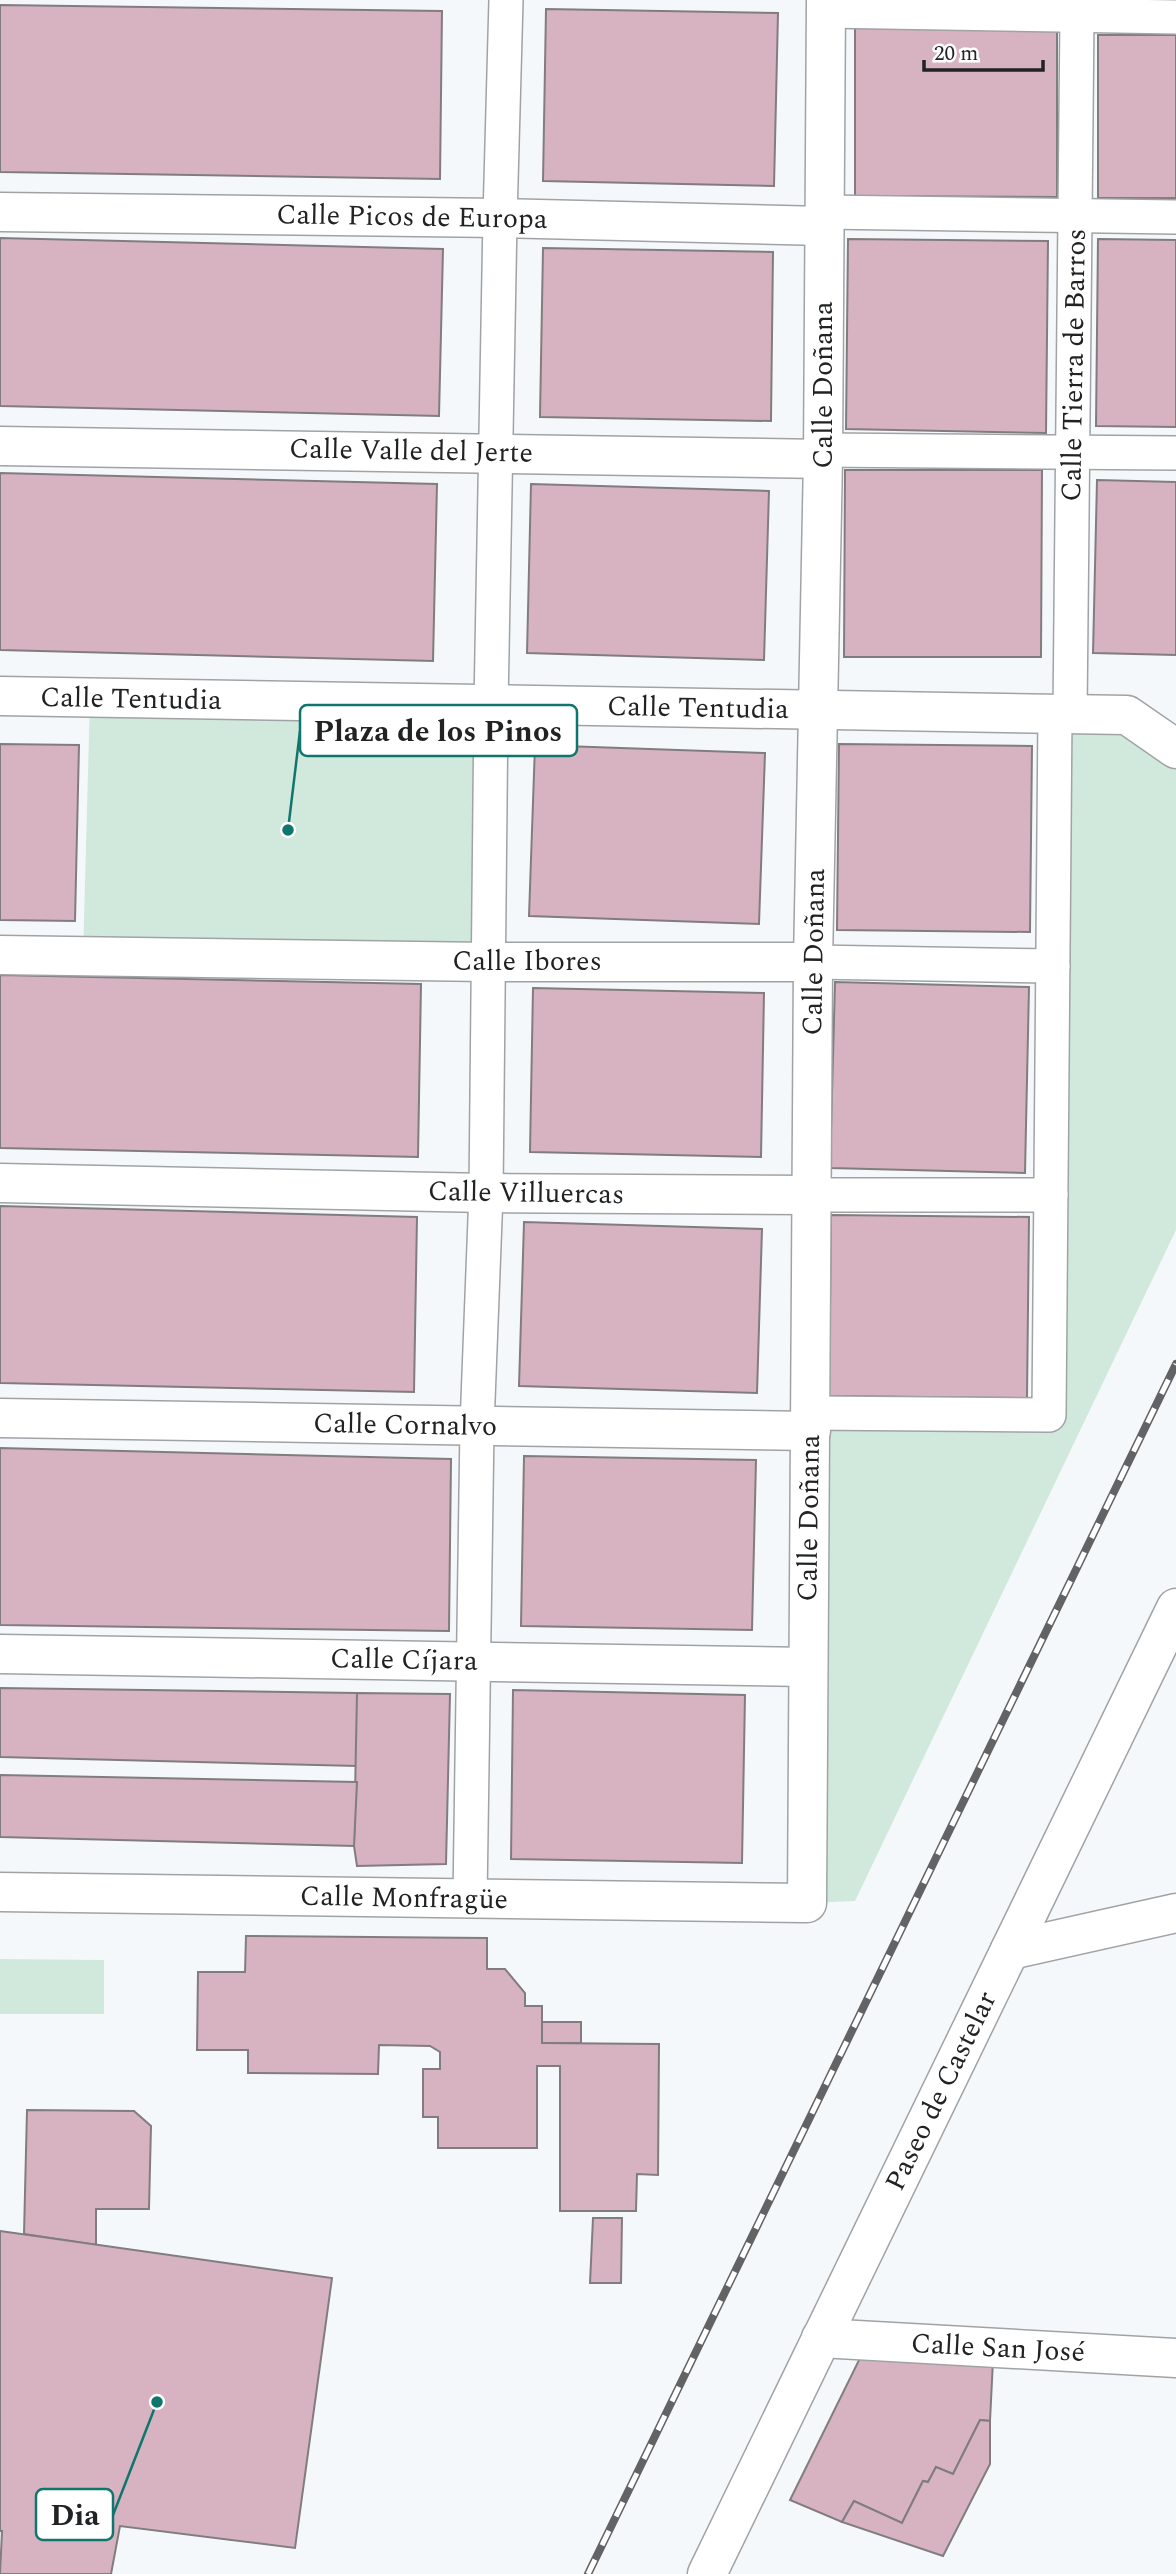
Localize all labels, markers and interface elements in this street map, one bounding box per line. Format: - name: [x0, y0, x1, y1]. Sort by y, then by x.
- scale bar: [924, 28, 1043, 72]
- text: 20 m: [934, 38, 978, 70]
- street label: Calle Picos de Europa: [276, 193, 548, 241]
- street label: Calle Tierra de Barros: [1050, 228, 1098, 502]
- street label: Calle Doñana: [802, 301, 845, 469]
- street label: Calle Valle del Jerte: [289, 427, 533, 475]
- street label: Calle Tentudia: [40, 676, 223, 722]
- street label: Calle Tentudia: [607, 685, 790, 731]
- callout: Plaza de los Pinos: [300, 705, 577, 756]
- text: Plaza de los Pinos: [314, 709, 562, 755]
- street label: Calle Doñana: [791, 868, 837, 1036]
- street label: Calle Ibores: [452, 940, 602, 983]
- street label: Calle Villuercas: [427, 1170, 625, 1216]
- street label: Calle Cornalvo: [313, 1402, 497, 1448]
- street label: Calle Doñana: [786, 1434, 832, 1602]
- street label: Calle Cíjara: [330, 1637, 478, 1683]
- street label: Calle Monfragüe: [300, 1875, 508, 1921]
- street label: Paseo de Castelar: [874, 1984, 1008, 2198]
- street label: Calle San José: [910, 2322, 1086, 2374]
- callout: Dia: [36, 2489, 113, 2540]
- text: Dia: [50, 2493, 100, 2539]

